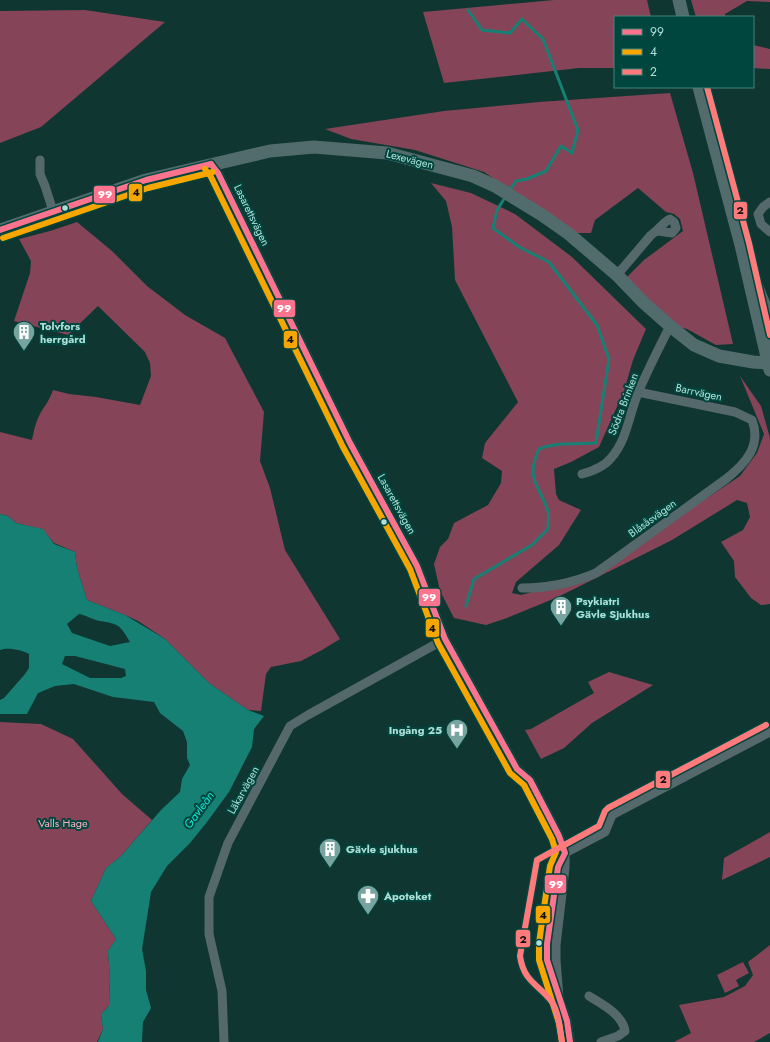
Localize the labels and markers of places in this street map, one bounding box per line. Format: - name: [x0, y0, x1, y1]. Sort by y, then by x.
- unlabelled marker: [60, 203, 70, 213]
- place label: Tolvfors herrgård: [40, 318, 86, 347]
- building icon: Tolvfors herrgård: [11, 319, 37, 352]
- unlabelled marker: [379, 517, 389, 527]
- place label: Psykiatri Gävle Sjukhus: [576, 593, 649, 622]
- building icon: Psykiatri Gävle Sjukhus: [548, 594, 574, 627]
- hospital icon: Ingång 25: [444, 717, 470, 750]
- place label: Ingång 25: [389, 722, 442, 738]
- building icon: Gävle sjukhus: [317, 836, 343, 869]
- place label: Gävle sjukhus: [346, 841, 418, 857]
- pharmacy icon: Apoteket: [355, 883, 381, 916]
- place label: Apoteket: [383, 888, 432, 904]
- unlabelled marker: [534, 938, 544, 948]

